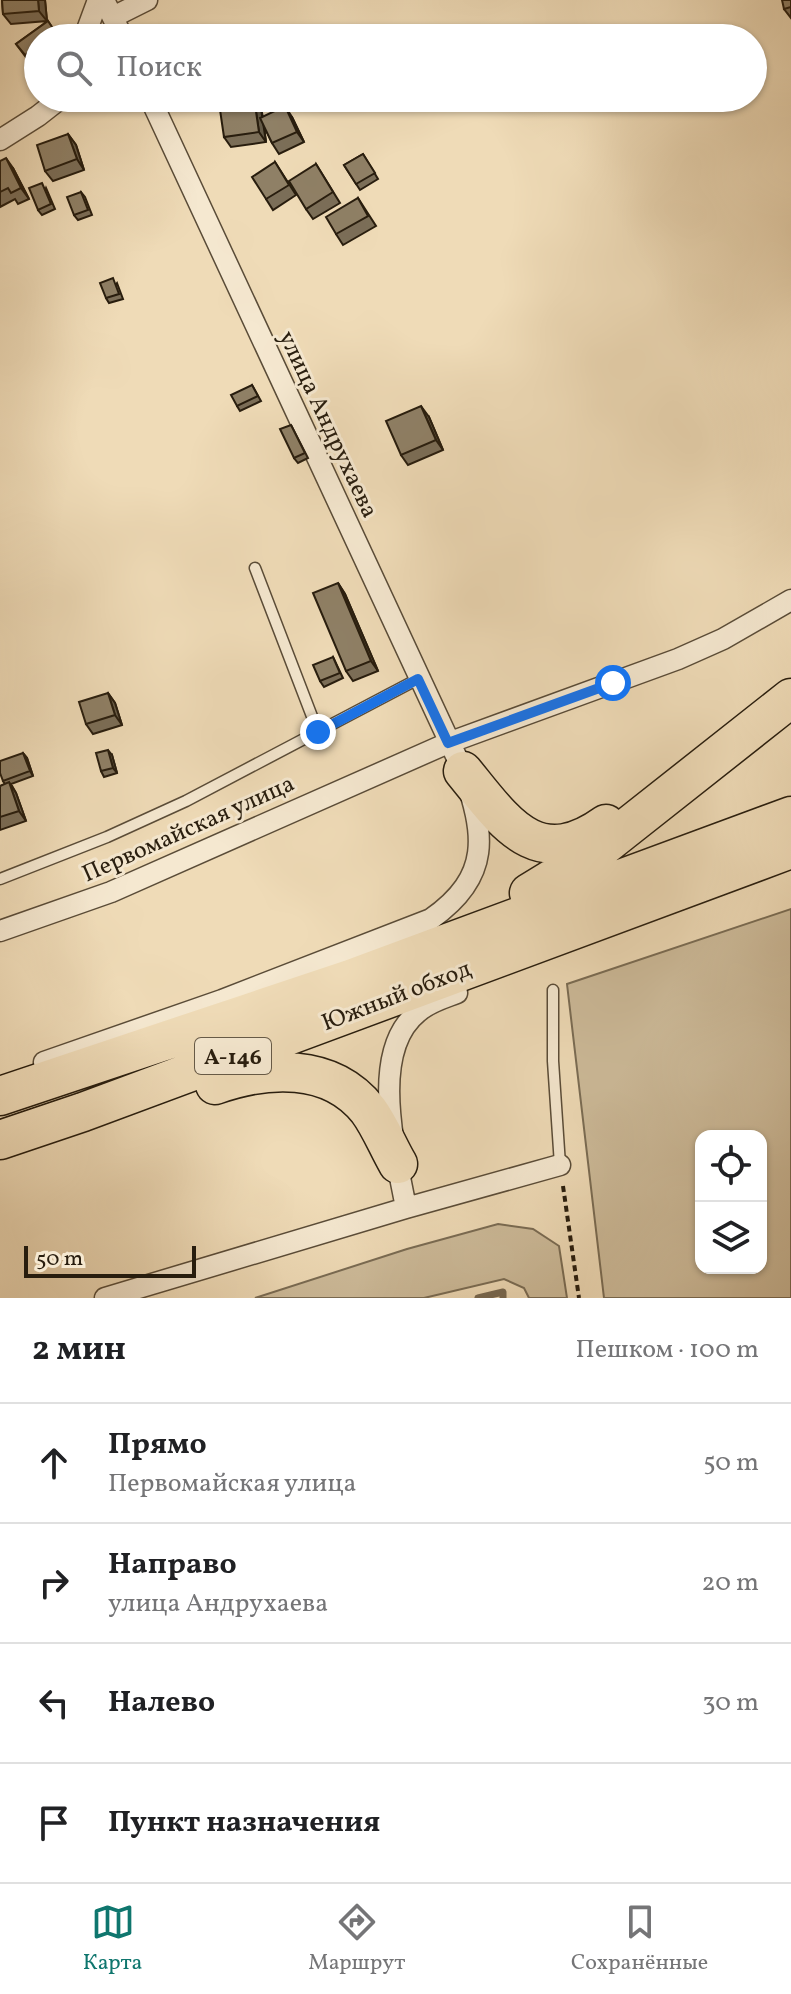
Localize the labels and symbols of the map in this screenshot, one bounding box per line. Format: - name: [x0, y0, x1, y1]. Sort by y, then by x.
- street label: улица Андрухаева: [269, 326, 386, 524]
- route start: [595, 665, 631, 701]
- route end: [300, 714, 336, 750]
- street label: Первомайская улица: [77, 768, 301, 892]
- street label: Южный обход: [317, 953, 477, 1041]
- road number: А-146: [195, 1038, 271, 1074]
- scale bar: [24, 1242, 196, 1278]

